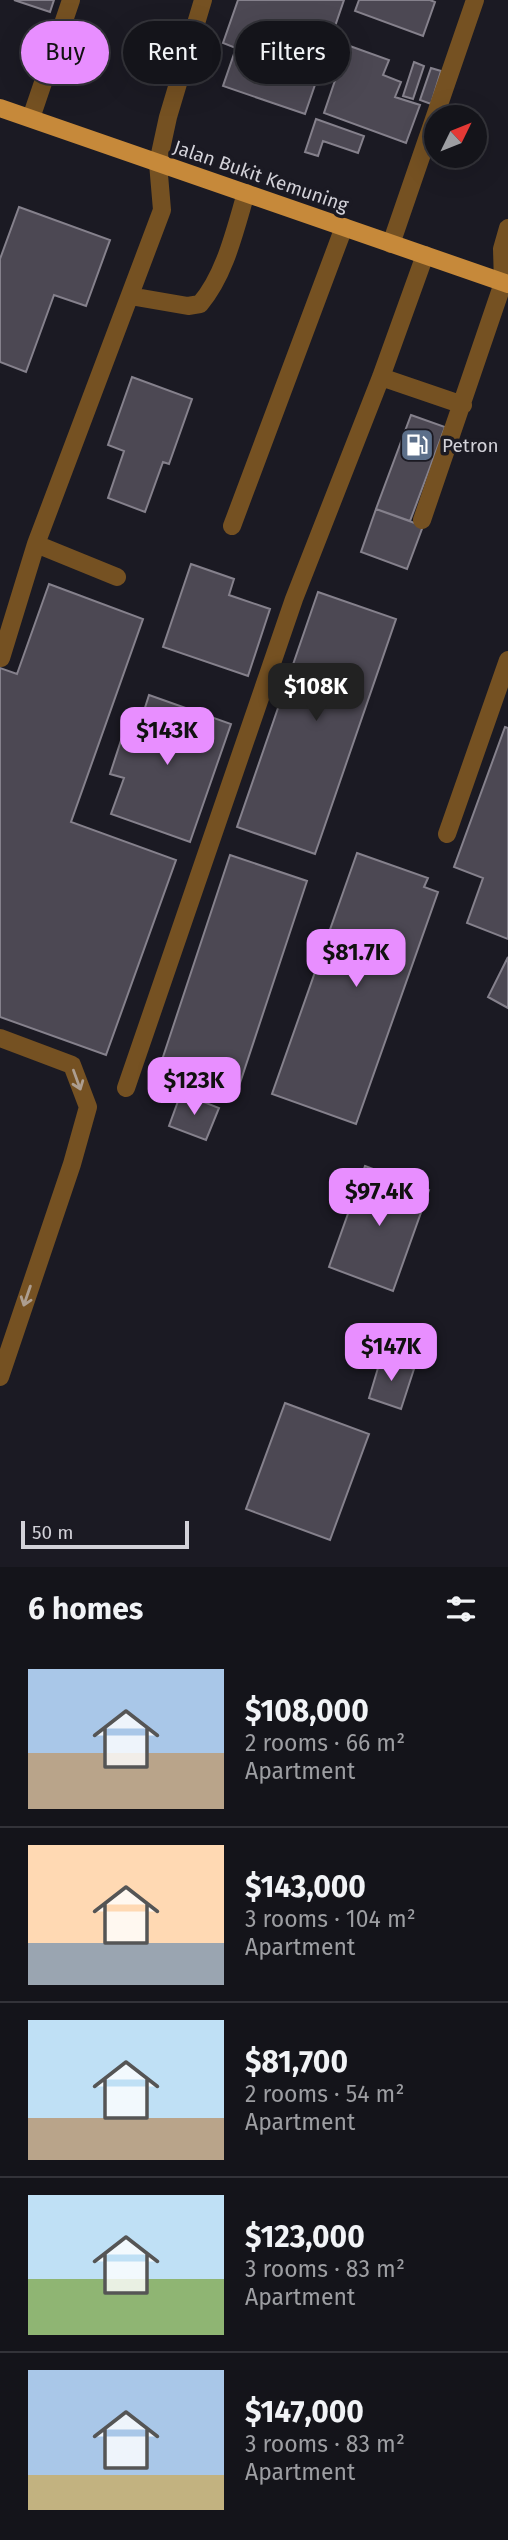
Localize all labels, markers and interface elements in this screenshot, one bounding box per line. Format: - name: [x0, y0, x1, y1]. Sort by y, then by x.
- chip: Buy: [21, 21, 109, 84]
- chip: Rent: [123, 21, 221, 84]
- chip: Filters: [235, 21, 350, 84]
- north arrow: [424, 105, 486, 168]
- map controls: [424, 105, 487, 168]
- street label: Jalan Bukit Kemuning: [170, 135, 352, 217]
- fuel station icon: Petron: [398, 426, 436, 464]
- place label: Petron: [442, 434, 499, 457]
- pin: $108K: [267, 664, 365, 723]
- text: $108K: [284, 672, 348, 700]
- pin: $143K: [118, 708, 216, 767]
- text: $143K: [136, 716, 198, 744]
- pin: $81.7K: [299, 930, 413, 989]
- text: $81.7K: [323, 938, 389, 966]
- pin: $123K: [145, 1058, 243, 1117]
- text: $123K: [164, 1066, 224, 1094]
- one-way arrow: [72, 1068, 85, 1090]
- pin: $97.4K: [322, 1168, 436, 1228]
- text: $97.4K: [345, 1177, 413, 1205]
- one-way arrow: [20, 1285, 33, 1307]
- pin: $147K: [342, 1324, 440, 1383]
- text: $147K: [361, 1332, 421, 1360]
- scale bar: [21, 1518, 189, 1550]
- text: 50 m: [32, 1521, 73, 1544]
- icon: filters: [442, 1590, 480, 1628]
- text: 6 homes: [28, 1591, 143, 1627]
- text: $108,000: [245, 1693, 369, 1729]
- icon: home: [84, 1697, 168, 1781]
- text: 2 rooms · 66 m²: [245, 1729, 405, 1757]
- text: Apartment: [245, 1757, 355, 1785]
- text: $143,000: [245, 1869, 366, 1905]
- icon: home: [84, 1873, 168, 1957]
- text: 3 rooms · 104 m²: [245, 1905, 416, 1933]
- text: Apartment: [245, 1933, 355, 1961]
- text: $81,700: [245, 2044, 348, 2080]
- icon: home: [84, 2048, 168, 2132]
- text: 2 rooms · 54 m²: [245, 2080, 404, 2108]
- text: Apartment: [245, 2108, 355, 2136]
- text: $123,000: [245, 2219, 365, 2255]
- icon: home: [84, 2223, 168, 2307]
- text: 3 rooms · 83 m²: [245, 2255, 405, 2283]
- text: Apartment: [245, 2283, 355, 2311]
- text: $147,000: [245, 2394, 364, 2430]
- icon: home: [84, 2398, 168, 2482]
- text: 3 rooms · 83 m²: [245, 2430, 405, 2458]
- text: Apartment: [245, 2458, 355, 2486]

